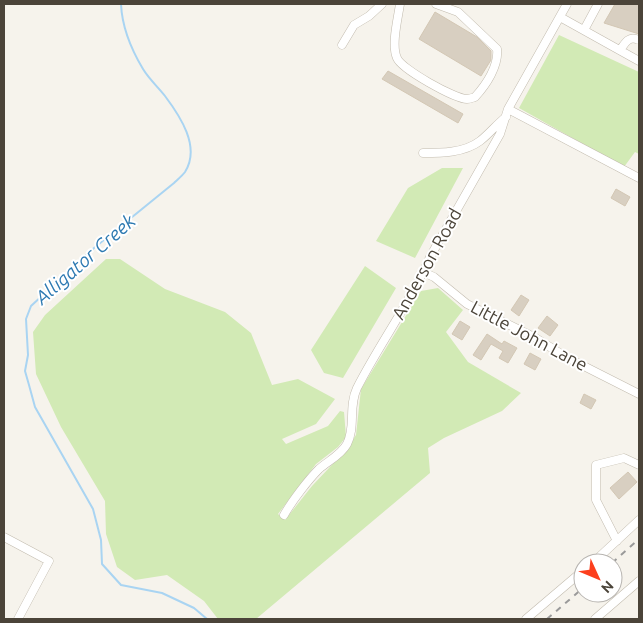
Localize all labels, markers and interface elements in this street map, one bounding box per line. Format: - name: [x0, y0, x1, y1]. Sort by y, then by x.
- street label: Anderson Road: [387, 205, 465, 322]
- water label: Alligator Creek: [30, 209, 140, 309]
- street label: Little John Lane: [468, 296, 591, 374]
- north arrow: [573, 553, 623, 603]
- text: N: [598, 578, 617, 596]

